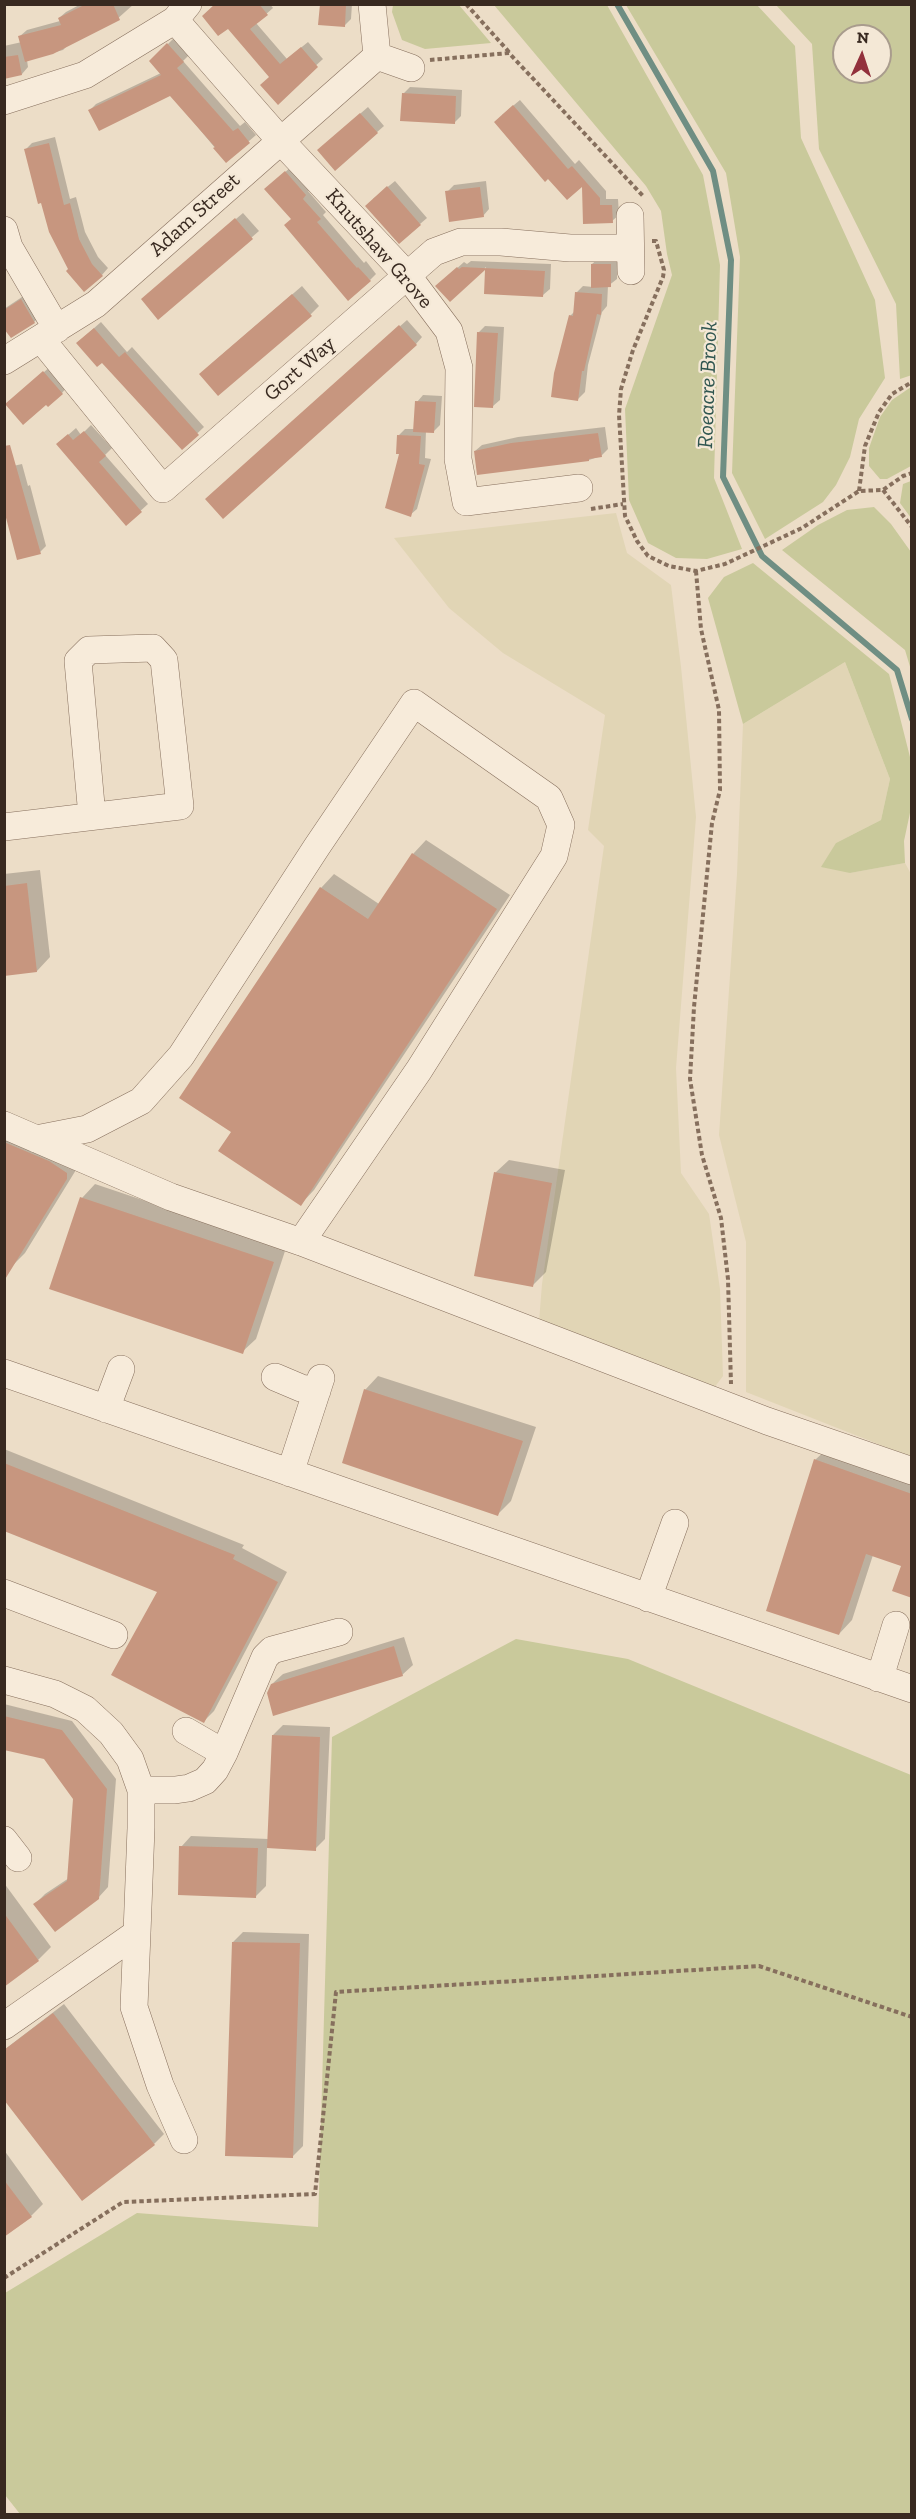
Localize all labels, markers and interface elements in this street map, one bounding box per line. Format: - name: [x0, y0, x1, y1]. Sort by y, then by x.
- north arrow: [832, 24, 892, 84]
- text: N: [856, 28, 869, 47]
- street label: Adam Street: [144, 168, 246, 262]
- street label: Knutshaw Grove: [320, 184, 438, 314]
- water label: Roeacre Brook: [693, 321, 723, 449]
- street label: Gort Way: [259, 331, 341, 407]

